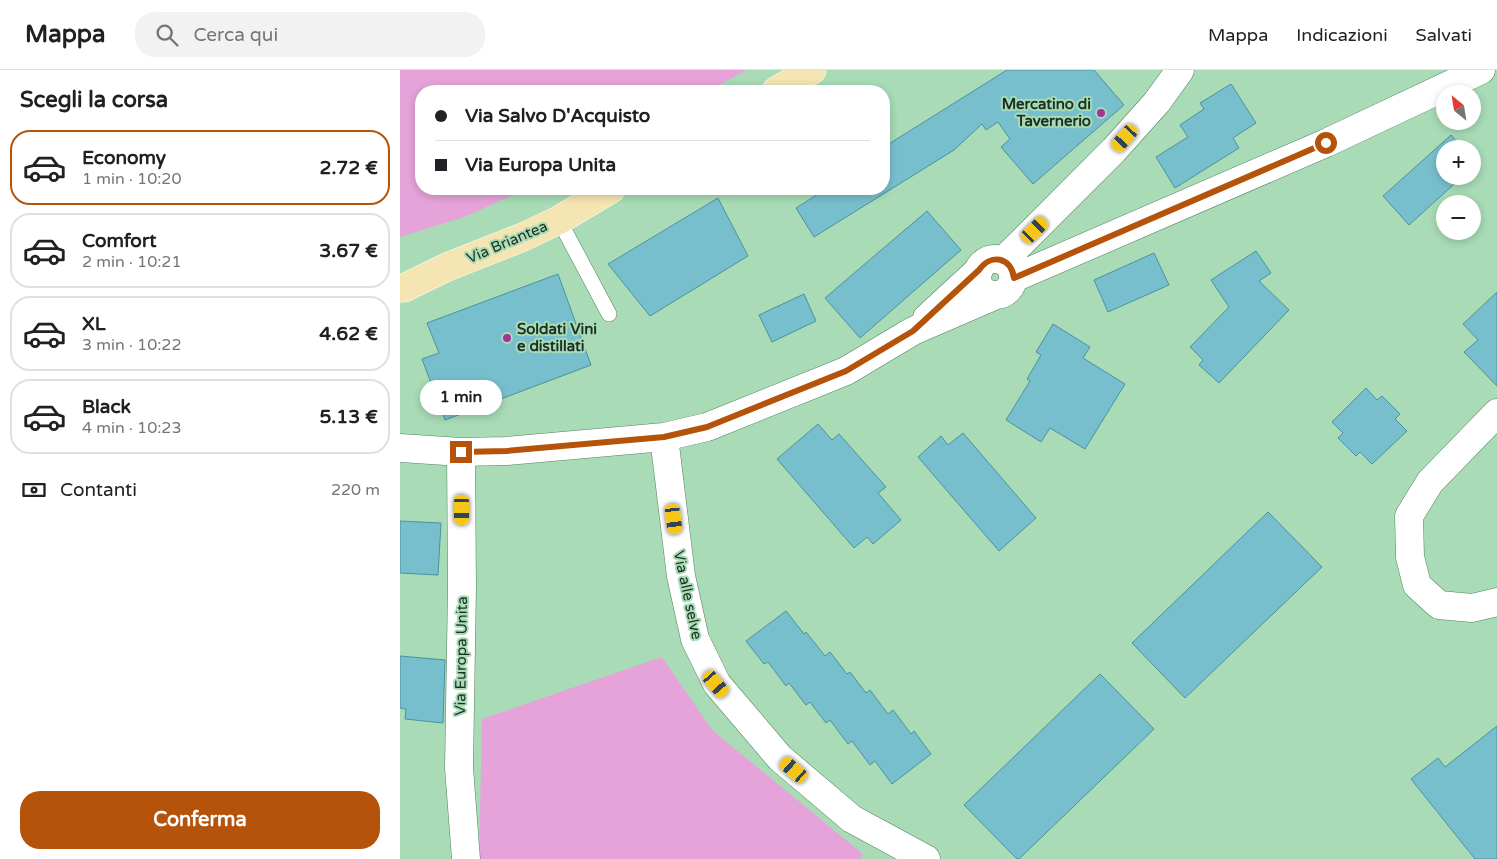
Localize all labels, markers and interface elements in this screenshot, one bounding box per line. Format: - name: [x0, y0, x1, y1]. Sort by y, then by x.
- search box: [135, 12, 485, 57]
- text: Mappa: [25, 20, 105, 49]
- icon: search: [153, 21, 181, 49]
- text: Cerca qui: [193, 24, 278, 46]
- text: Mappa: [1208, 24, 1268, 46]
- text: Indicazioni: [1296, 24, 1388, 46]
- text: Salvati: [1416, 24, 1472, 46]
- north arrow: [1436, 85, 1481, 130]
- map controls: [1436, 85, 1481, 240]
- text: Scegli la corsa: [20, 87, 168, 113]
- place label: Mercatino di Tavernerio: [1002, 95, 1091, 130]
- text: Via Salvo D'Acquisto: [465, 105, 650, 127]
- marker: Mercatino di Tavernerio: [1095, 107, 1107, 119]
- car: [1109, 122, 1140, 154]
- route start: [1315, 132, 1337, 154]
- button: +: [1436, 140, 1481, 185]
- icon: car: [22, 145, 67, 190]
- text: Economy: [82, 147, 166, 169]
- text: Via Europa Unita: [465, 154, 616, 176]
- text: 2.72 €: [320, 157, 378, 179]
- text: 1 min · 10:20: [82, 169, 181, 189]
- button: −: [1436, 195, 1481, 240]
- car: [1019, 214, 1050, 246]
- street label: Via Briantea: [464, 217, 550, 267]
- icon: car: [22, 228, 67, 273]
- text: Comfort: [82, 230, 156, 252]
- text: 3.67 €: [319, 240, 378, 262]
- text: 2 min · 10:21: [82, 252, 181, 272]
- icon: car: [22, 311, 67, 356]
- text: XL: [82, 313, 106, 335]
- place label: Soldati Vini e distillati: [517, 320, 597, 355]
- text: 4.62 €: [319, 323, 378, 345]
- marker: Soldati Vini e distillati: [501, 332, 513, 344]
- text: 3 min · 10:22: [82, 335, 181, 355]
- callout: 1 min: [420, 380, 502, 414]
- text: 1 min: [440, 387, 482, 407]
- icon: car: [22, 394, 67, 439]
- text: Black: [82, 396, 131, 418]
- text: 5.13 €: [320, 406, 378, 428]
- text: 4 min · 10:23: [82, 418, 181, 438]
- route end: [450, 441, 472, 463]
- icon: cash: [20, 476, 48, 504]
- text: Contanti: [60, 479, 137, 501]
- text: 220 m: [331, 480, 380, 500]
- car: [454, 495, 469, 525]
- car: [664, 503, 683, 535]
- street label: Via alle selve: [670, 549, 706, 641]
- street label: Via Europa Unita: [451, 596, 471, 716]
- car: [700, 668, 731, 700]
- car: [777, 754, 810, 786]
- button: Conferma: [20, 791, 380, 849]

